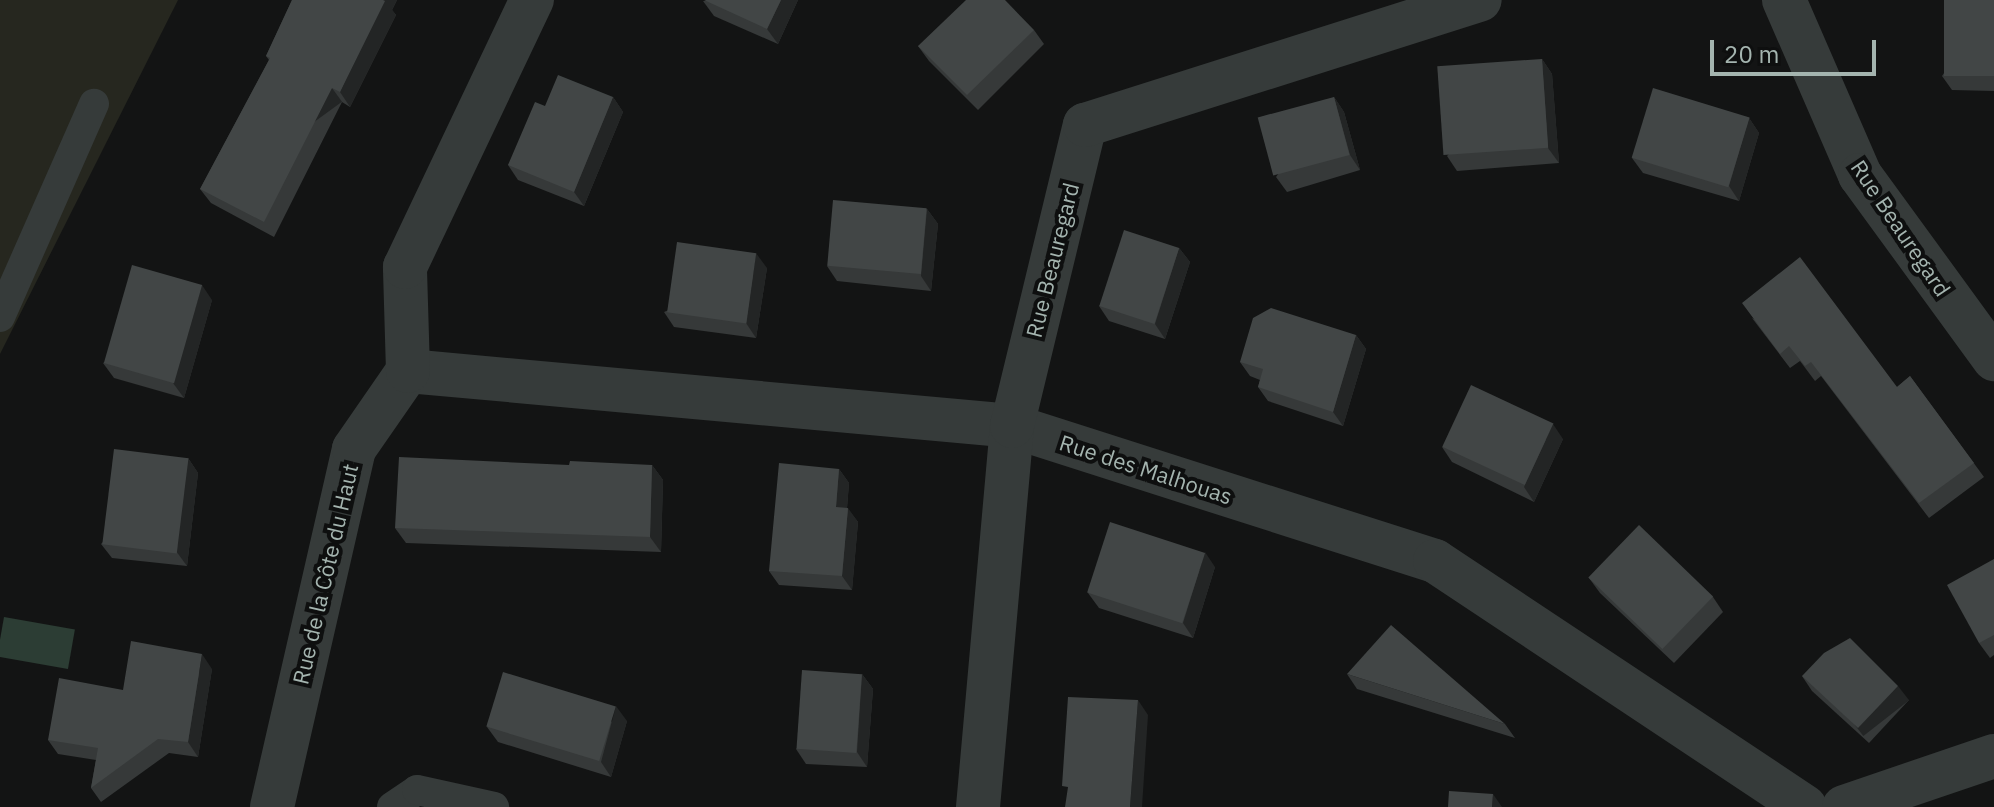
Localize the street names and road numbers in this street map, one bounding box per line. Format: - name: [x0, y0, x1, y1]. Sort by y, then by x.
- street label: Rue Beauregard: [1846, 155, 1956, 301]
- street label: Rue Beauregard: [1020, 180, 1084, 340]
- street label: Rue des Malhouas: [1056, 429, 1236, 509]
- street label: Rue de la Côte du Haut: [287, 461, 363, 687]

